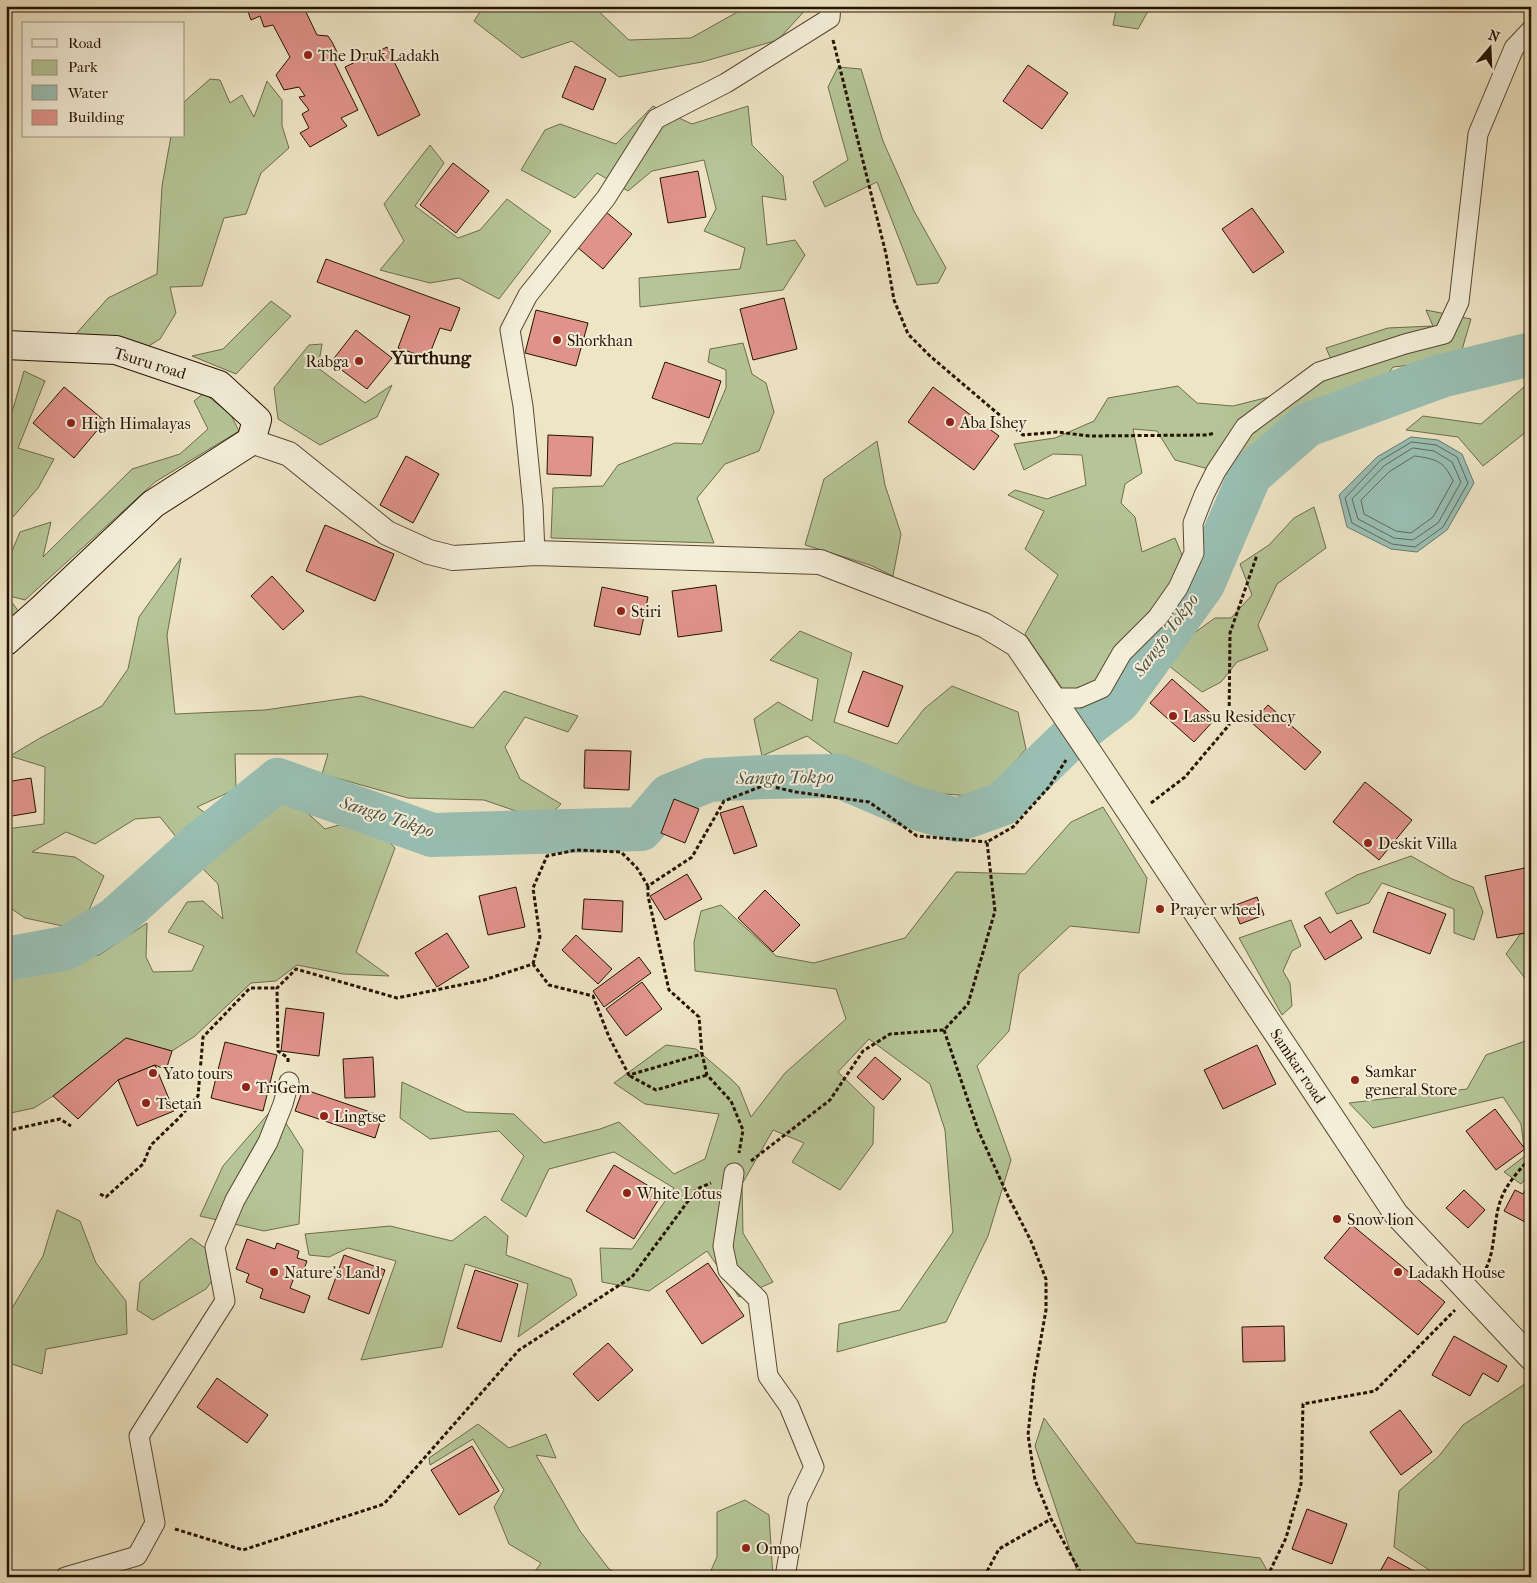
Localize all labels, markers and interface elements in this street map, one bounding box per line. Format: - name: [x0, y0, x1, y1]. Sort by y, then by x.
- legend: [22, 22, 185, 138]
- north arrow: [1464, 22, 1514, 72]
- text: N: [1486, 26, 1502, 46]
- text: Road: [68, 34, 102, 52]
- place label: The Druk Ladakh: [318, 46, 440, 65]
- marker: The Druk Ladakh: [302, 49, 314, 61]
- text: Park: [68, 58, 98, 76]
- text: Water: [67, 84, 108, 102]
- text: Building: [68, 108, 125, 126]
- place label: Shorkhan: [567, 331, 633, 350]
- marker: Shorkhan: [551, 334, 563, 346]
- street label: Tsuru road: [111, 343, 189, 383]
- district label: Yurthung: [390, 347, 472, 369]
- place label: Rabga: [305, 352, 350, 371]
- marker: Rabga: [353, 355, 365, 367]
- place label: Aba Ishey: [959, 413, 1027, 432]
- place label: High Himalayas: [81, 414, 191, 433]
- marker: Aba Ishey: [944, 416, 956, 428]
- marker: High Himalayas: [65, 417, 77, 429]
- water label: Sangto Tokpo: [1128, 589, 1203, 681]
- place label: Stiri: [631, 602, 662, 621]
- marker: Stiri: [615, 605, 627, 617]
- place label: Lassu Residency: [1183, 707, 1296, 726]
- marker: Lassu Residency: [1167, 710, 1179, 722]
- water label: Sangto Tokpo: [735, 767, 834, 789]
- water label: Sangto Tokpo: [336, 792, 437, 842]
- place label: Deskit Villa: [1378, 834, 1458, 853]
- marker: Deskit Villa: [1362, 837, 1374, 849]
- place label: Prayer wheel: [1170, 900, 1261, 919]
- marker: Prayer wheel: [1154, 903, 1166, 915]
- street label: Samkar road: [1266, 1025, 1330, 1107]
- place label: Samkar general Store: [1365, 1062, 1457, 1099]
- place label: Yato tours: [162, 1064, 233, 1083]
- marker: Yato tours: [147, 1067, 159, 1079]
- marker: Samkar general Store: [1349, 1074, 1361, 1086]
- place label: TriGem: [256, 1078, 310, 1097]
- marker: TriGem: [240, 1081, 252, 1093]
- place label: Tsetan: [156, 1094, 202, 1113]
- marker: Tsetan: [140, 1097, 152, 1109]
- place label: Lingtse: [334, 1107, 386, 1126]
- marker: Lingtse: [318, 1110, 330, 1122]
- place label: White Lotus: [636, 1184, 722, 1203]
- marker: White Lotus: [621, 1187, 633, 1199]
- place label: Snow lion: [1347, 1210, 1415, 1229]
- marker: Snow lion: [1331, 1213, 1343, 1225]
- place label: Nature's Land: [284, 1263, 381, 1282]
- place label: Ladakh House: [1408, 1263, 1505, 1282]
- marker: Nature's Land: [268, 1266, 280, 1278]
- marker: Ladakh House: [1392, 1266, 1404, 1278]
- place label: Ompo: [756, 1539, 799, 1558]
- marker: Ompo: [740, 1542, 752, 1554]

